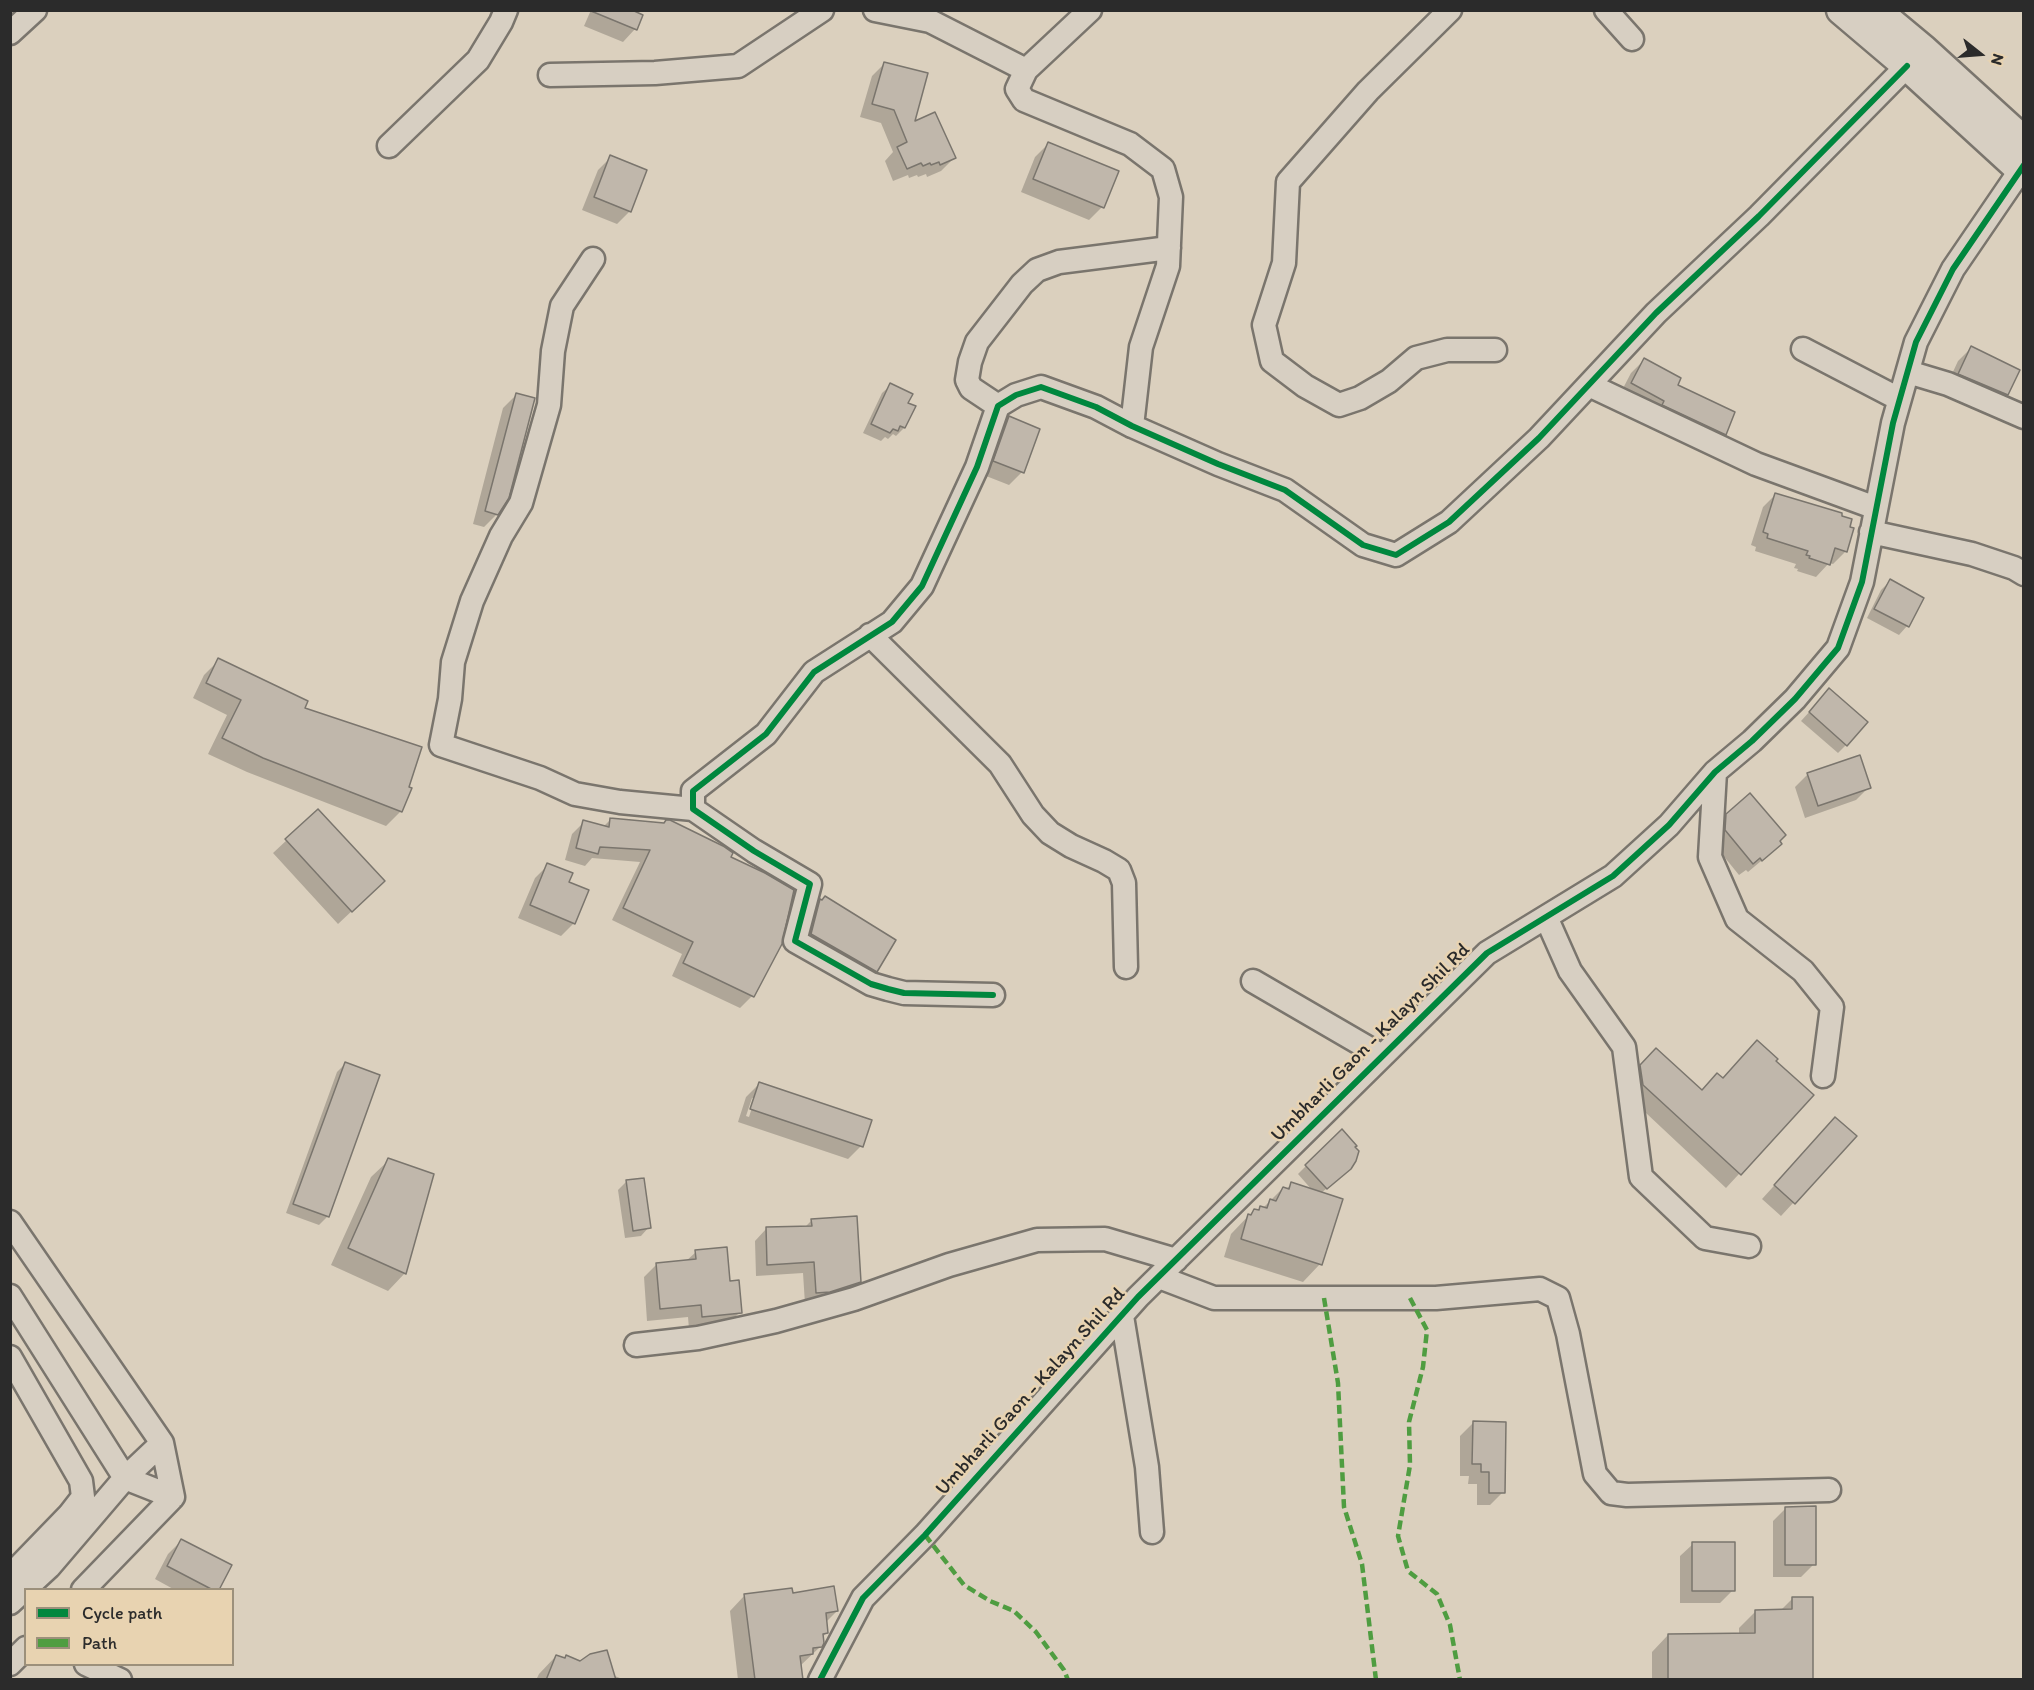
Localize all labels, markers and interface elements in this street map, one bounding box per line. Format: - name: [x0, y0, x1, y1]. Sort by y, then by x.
- north arrow: [1950, 24, 2010, 84]
- text: N: [1987, 51, 2008, 67]
- street label: Umbharli Gaon - Kalayn Shil Rd: [1266, 938, 1476, 1148]
- street label: Umbharli Gaon - Kalayn Shil Rd: [931, 1283, 1131, 1501]
- legend: [24, 1588, 234, 1666]
- text: Cycle path: [82, 1602, 162, 1624]
- text: Path: [82, 1632, 117, 1654]

